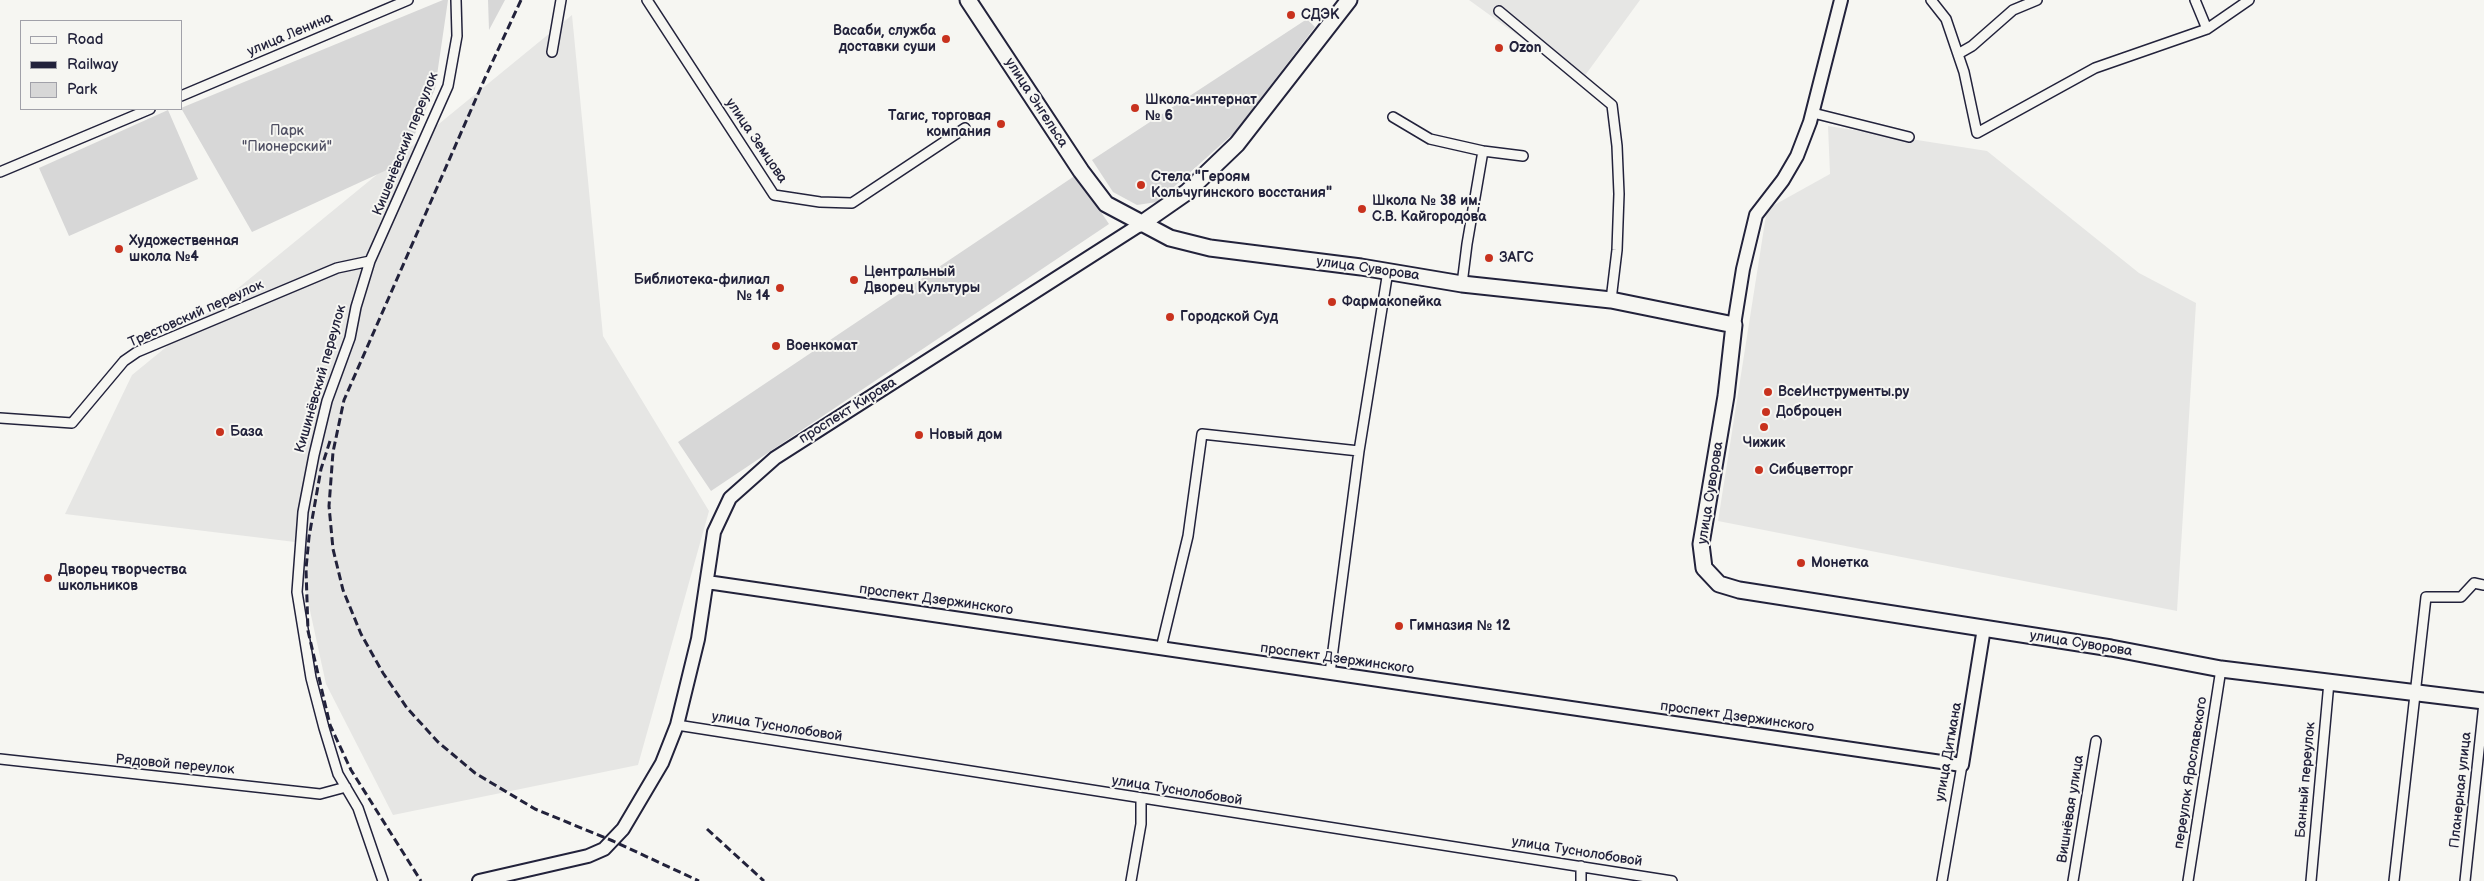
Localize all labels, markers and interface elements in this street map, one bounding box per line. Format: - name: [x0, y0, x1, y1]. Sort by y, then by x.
- place label: СДЭК: [1301, 7, 1339, 23]
- street label: улица Ленина: [245, 9, 335, 61]
- marker: СДЭК: [1285, 9, 1297, 21]
- legend: [20, 20, 182, 110]
- place label: Васаби, служба доставки суши: [833, 23, 936, 56]
- text: Road: [67, 30, 103, 49]
- marker: Васаби, служба доставки суши: [940, 33, 952, 45]
- place label: Ozon: [1509, 40, 1542, 56]
- marker: Ozon: [1493, 42, 1505, 54]
- text: Railway: [67, 55, 118, 74]
- street label: улица Энгельса: [1001, 55, 1071, 151]
- street label: Кишенёвский переулок: [370, 70, 442, 218]
- text: Park: [67, 80, 97, 99]
- place label: Школа-интернат № 6: [1145, 92, 1257, 124]
- street label: улица Земцова: [721, 95, 791, 187]
- marker: Школа-интернат № 6: [1129, 102, 1141, 114]
- place label: Тагис, торговая компания: [888, 108, 991, 140]
- marker: Тагис, торговая компания: [995, 118, 1007, 130]
- park label: Парк "Пионерский": [242, 123, 332, 156]
- place label: Стела "Героям Кольчугинского восстания": [1151, 169, 1332, 202]
- marker: Стела "Героям Кольчугинского восстания": [1135, 179, 1147, 191]
- place label: Школа № 38 им. С.В. Кайгородова: [1372, 193, 1486, 226]
- marker: Школа № 38 им. С.В. Кайгородова: [1356, 203, 1368, 215]
- place label: Художественная школа №4: [129, 233, 239, 266]
- marker: Художественная школа №4: [113, 243, 125, 255]
- place label: ЗАГС: [1499, 250, 1533, 266]
- marker: ЗАГС: [1483, 252, 1495, 264]
- street label: улица Суворова: [1315, 253, 1421, 285]
- place label: Центральный Дворец Культуры: [864, 264, 980, 296]
- place label: Библиотека-филиал № 14: [634, 272, 770, 304]
- marker: Центральный Дворец Культуры: [848, 274, 860, 286]
- street label: Трестовский переулок: [126, 277, 266, 351]
- marker: Библиотека-филиал № 14: [774, 282, 786, 294]
- place label: Фармакопейка: [1342, 294, 1441, 310]
- marker: Фармакопейка: [1326, 296, 1338, 308]
- street label: Кишинёвский переулок: [292, 303, 350, 455]
- place label: Городской Суд: [1180, 309, 1278, 325]
- marker: Городской Суд: [1164, 311, 1176, 323]
- place label: Военкомат: [786, 338, 858, 354]
- marker: Военкомат: [770, 340, 782, 352]
- street label: проспект Кирова: [796, 374, 900, 448]
- place label: ВсеИнструменты.ру: [1778, 384, 1909, 400]
- marker: ВсеИнструменты.ру: [1762, 386, 1774, 398]
- place label: Доброцен: [1776, 404, 1842, 420]
- marker: Доброцен: [1760, 406, 1772, 418]
- marker: Чижик: [1758, 421, 1770, 433]
- place label: База: [230, 424, 263, 440]
- marker: База: [214, 426, 226, 438]
- place label: Новый дом: [929, 427, 1002, 443]
- marker: Новый дом: [913, 429, 925, 441]
- place label: Чижик: [1743, 435, 1785, 451]
- street label: улица Суворова: [1695, 440, 1727, 546]
- place label: Сибцветторг: [1769, 462, 1853, 478]
- marker: Сибцветторг: [1753, 464, 1765, 476]
- place label: Монетка: [1811, 555, 1869, 571]
- marker: Монетка: [1795, 557, 1807, 569]
- place label: Дворец творчества школьников: [58, 562, 187, 594]
- marker: Дворец творчества школьников: [42, 572, 54, 584]
- street label: проспект Дзержинского: [858, 581, 1014, 619]
- place label: Гимназия № 12: [1409, 618, 1510, 634]
- marker: Гимназия № 12: [1393, 620, 1405, 632]
- street label: улица Суворова: [2028, 628, 2134, 660]
- street label: проспект Дзержинского: [1259, 640, 1415, 678]
- street label: переулок Ярославского: [2171, 696, 2211, 850]
- street label: проспект Дзержинского: [1659, 698, 1815, 736]
- street label: улица Дитмана: [1932, 701, 1966, 803]
- street label: улица Туснолобовой: [711, 708, 843, 746]
- street label: Банный переулок: [2293, 721, 2319, 839]
- street label: Планерная улица: [2447, 731, 2475, 849]
- street label: Рядовой переулок: [115, 751, 235, 779]
- street label: Вишнёвая улица: [2054, 754, 2088, 864]
- street label: улица Туснолобовой: [1111, 772, 1243, 810]
- street label: улица Туснолобовой: [1511, 833, 1643, 871]

